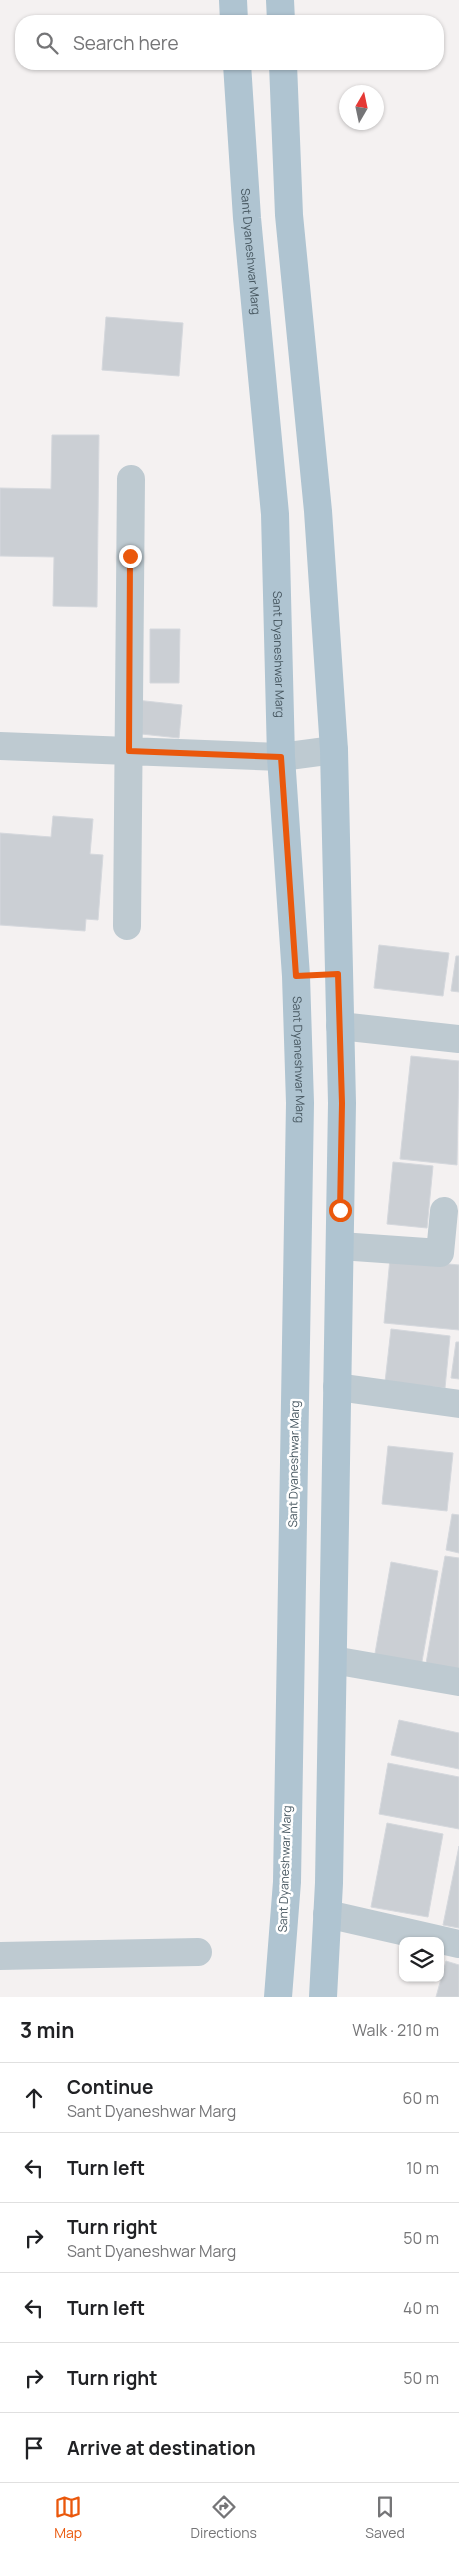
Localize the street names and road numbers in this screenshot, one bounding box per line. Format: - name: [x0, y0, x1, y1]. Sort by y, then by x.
- street label: Sant Dyaneshwar Marg: [237, 188, 265, 316]
- street label: Sant Dyaneshwar Marg: [269, 591, 289, 718]
- street label: Sant Dyaneshwar Marg: [289, 996, 309, 1123]
- street label: Sant Dyaneshwar Marg: [284, 1400, 303, 1528]
- street label: Sant Dyaneshwar Marg: [274, 1805, 295, 1933]

